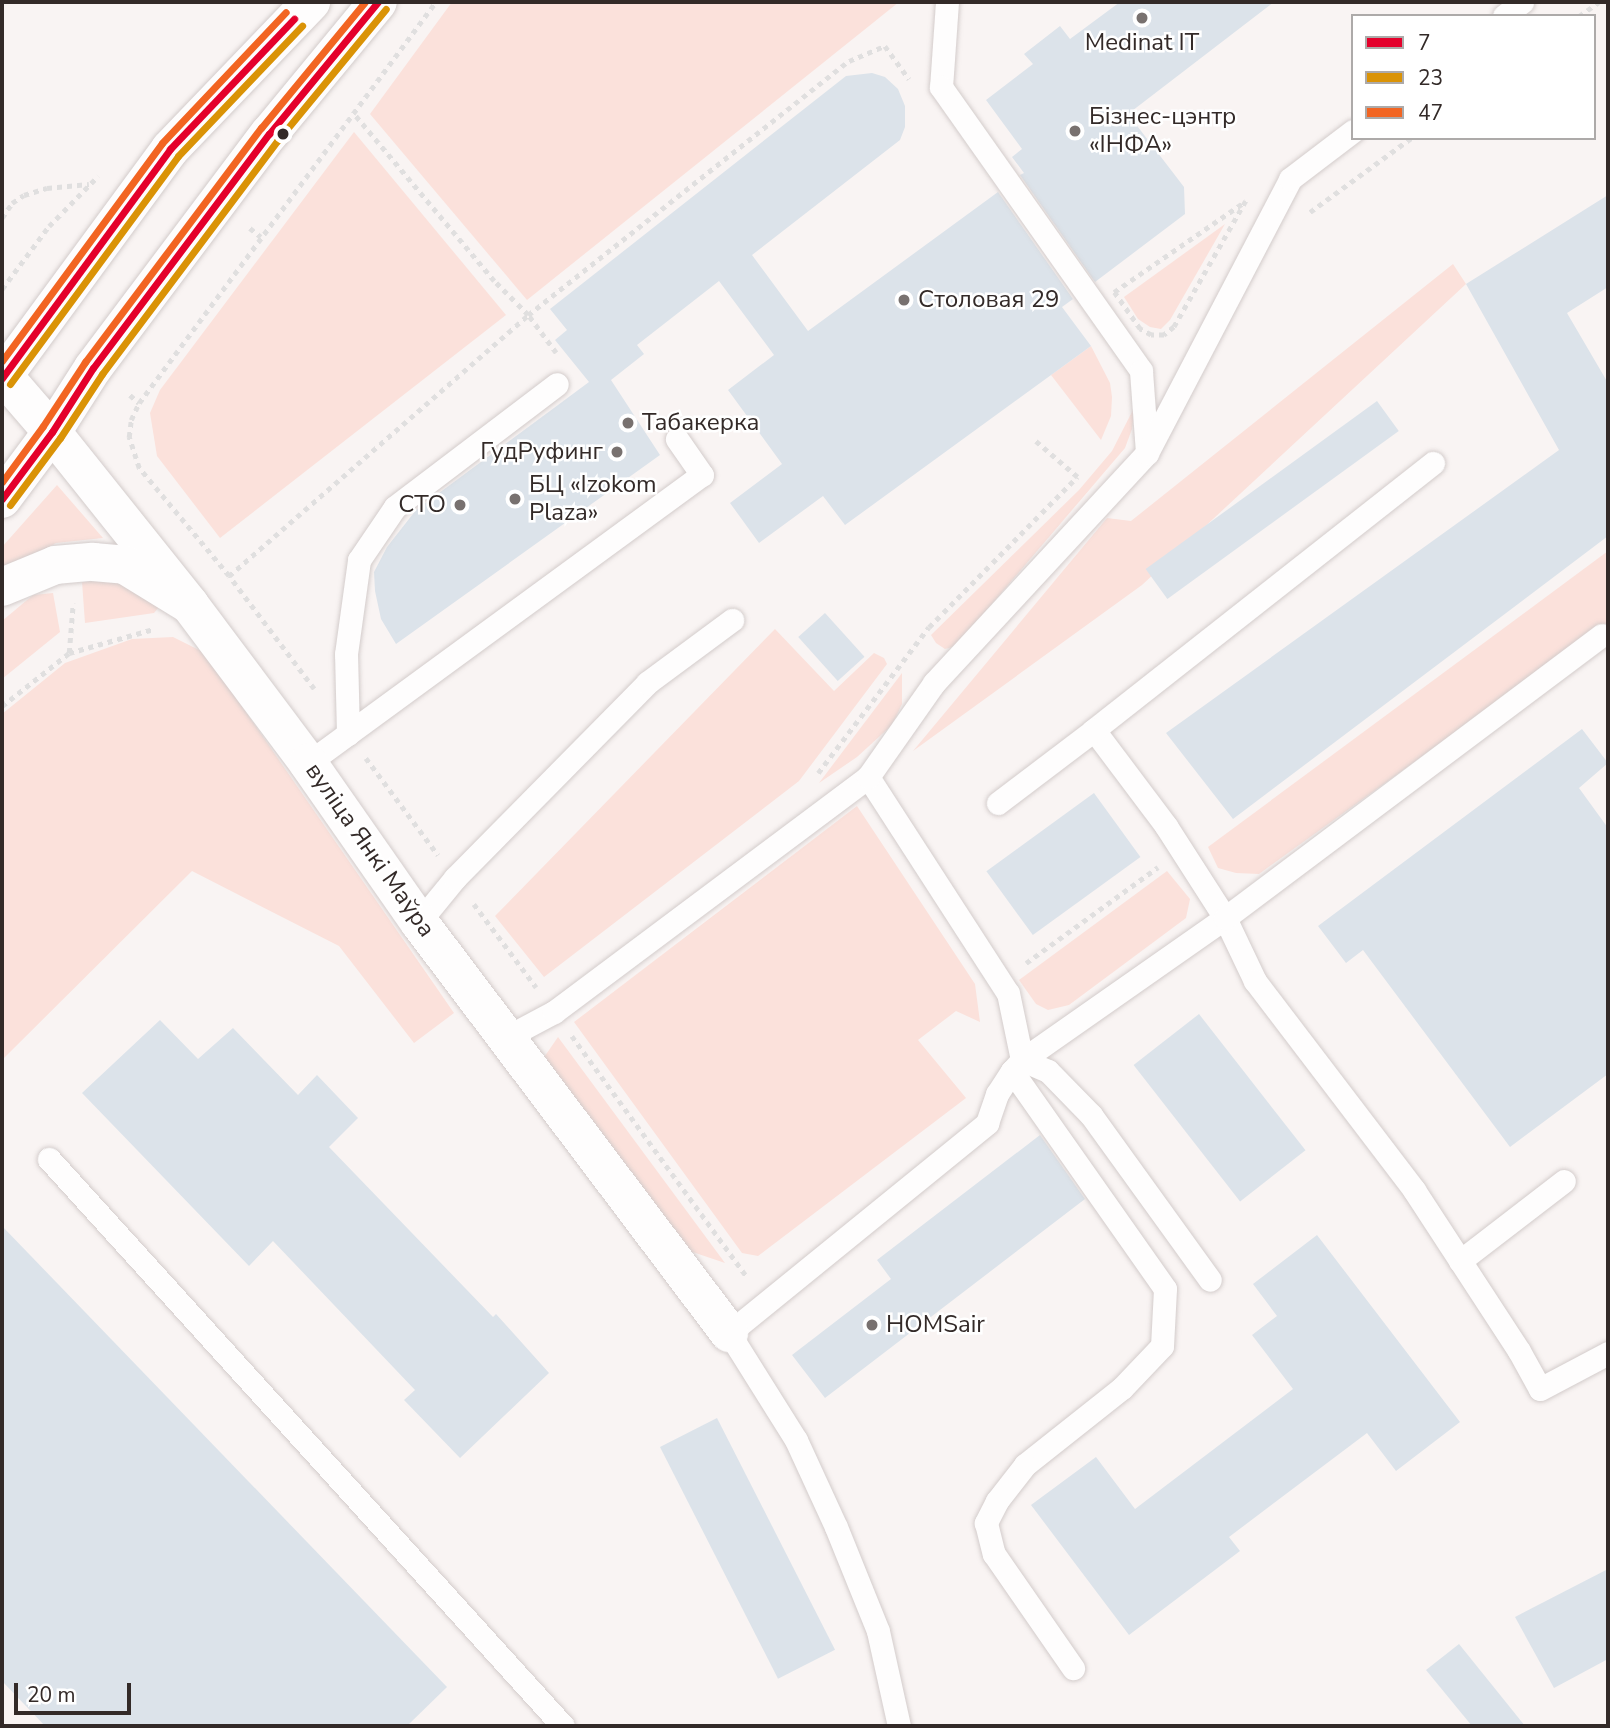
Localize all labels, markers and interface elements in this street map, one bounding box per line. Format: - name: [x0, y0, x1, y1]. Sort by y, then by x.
- marker: Medinat IT: [1134, 10, 1150, 26]
- legend: [1351, 14, 1596, 140]
- place label: Medinat IT: [1085, 29, 1199, 57]
- text: 7: [1418, 29, 1431, 57]
- text: 23: [1418, 64, 1443, 92]
- text: 47: [1418, 99, 1443, 127]
- place label: Бізнес-цэнтр «ІНФА»: [1089, 103, 1236, 159]
- marker: Бізнес-цэнтр «ІНФА»: [1067, 123, 1083, 139]
- unlabelled marker: [276, 127, 290, 141]
- place label: Столовая 29: [918, 286, 1059, 314]
- marker: Столовая 29: [896, 292, 912, 308]
- place label: Табакерка: [642, 409, 759, 437]
- marker: Табакерка: [620, 415, 636, 431]
- place label: ГудРуфинг: [480, 438, 603, 466]
- marker: ГудРуфинг: [609, 444, 625, 460]
- place label: БЦ «Izokom Plaza»: [529, 471, 657, 527]
- place label: СТО: [398, 491, 446, 519]
- marker: БЦ «Izokom Plaza»: [507, 491, 523, 507]
- marker: СТО: [452, 497, 468, 513]
- street label: вуліца Янкі Маўра: [299, 757, 441, 943]
- place label: HOMSair: [886, 1311, 985, 1339]
- marker: HOMSair: [864, 1317, 880, 1333]
- scale bar: [18, 1668, 135, 1712]
- text: 20 m: [27, 1681, 76, 1709]

